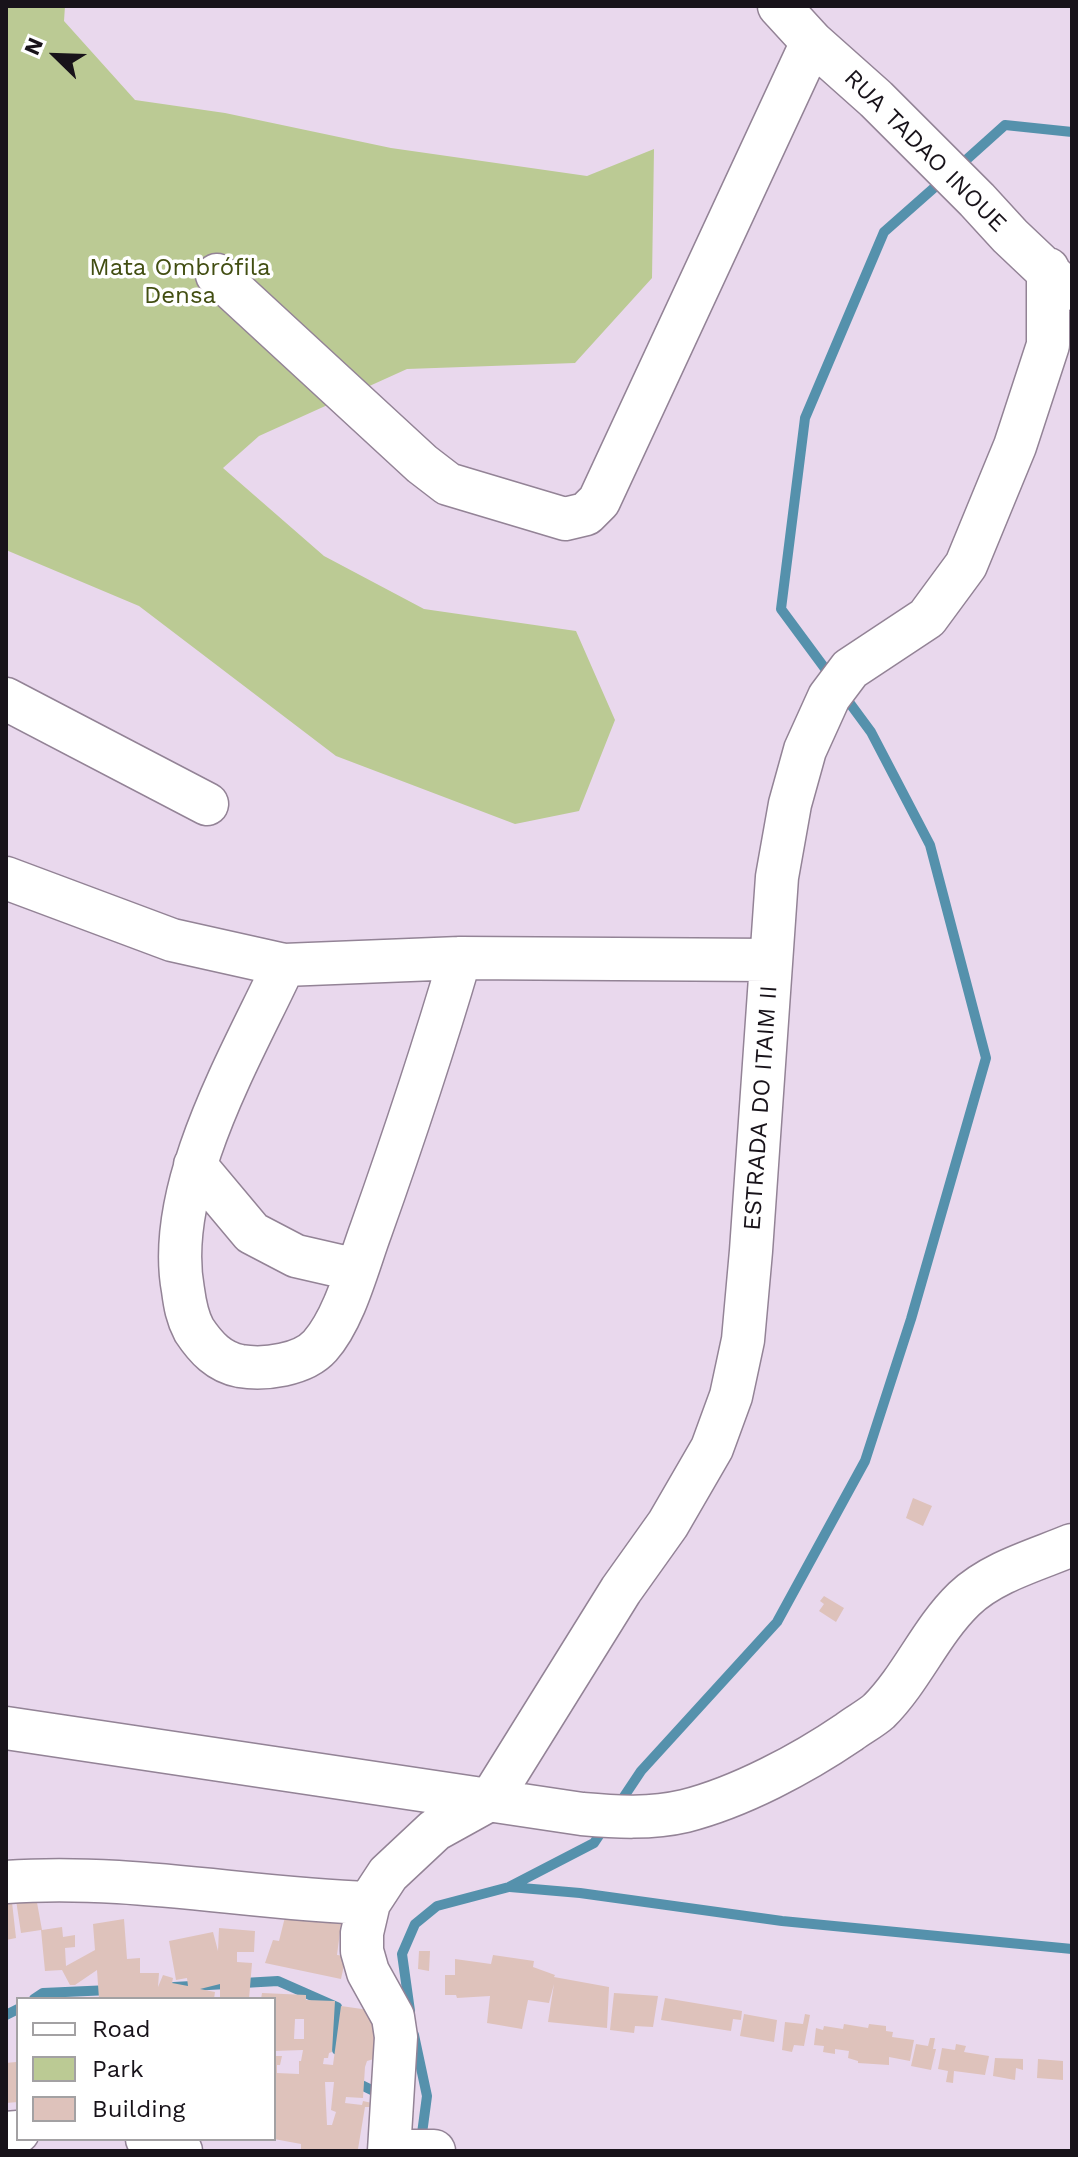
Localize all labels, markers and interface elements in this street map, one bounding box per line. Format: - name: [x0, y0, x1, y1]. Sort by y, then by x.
- north arrow: [16, 16, 96, 96]
- text: N: [19, 34, 48, 59]
- street label: RUA TADAO INOUE: [838, 64, 1012, 238]
- park label: Mata Ombrófila Densa: [89, 254, 271, 310]
- street label: ESTRADA DO ITAIM II: [738, 984, 784, 1232]
- legend: [16, 1997, 276, 2141]
- text: Road: [92, 2015, 151, 2043]
- text: Park: [92, 2055, 144, 2083]
- text: Building: [92, 2095, 185, 2123]

